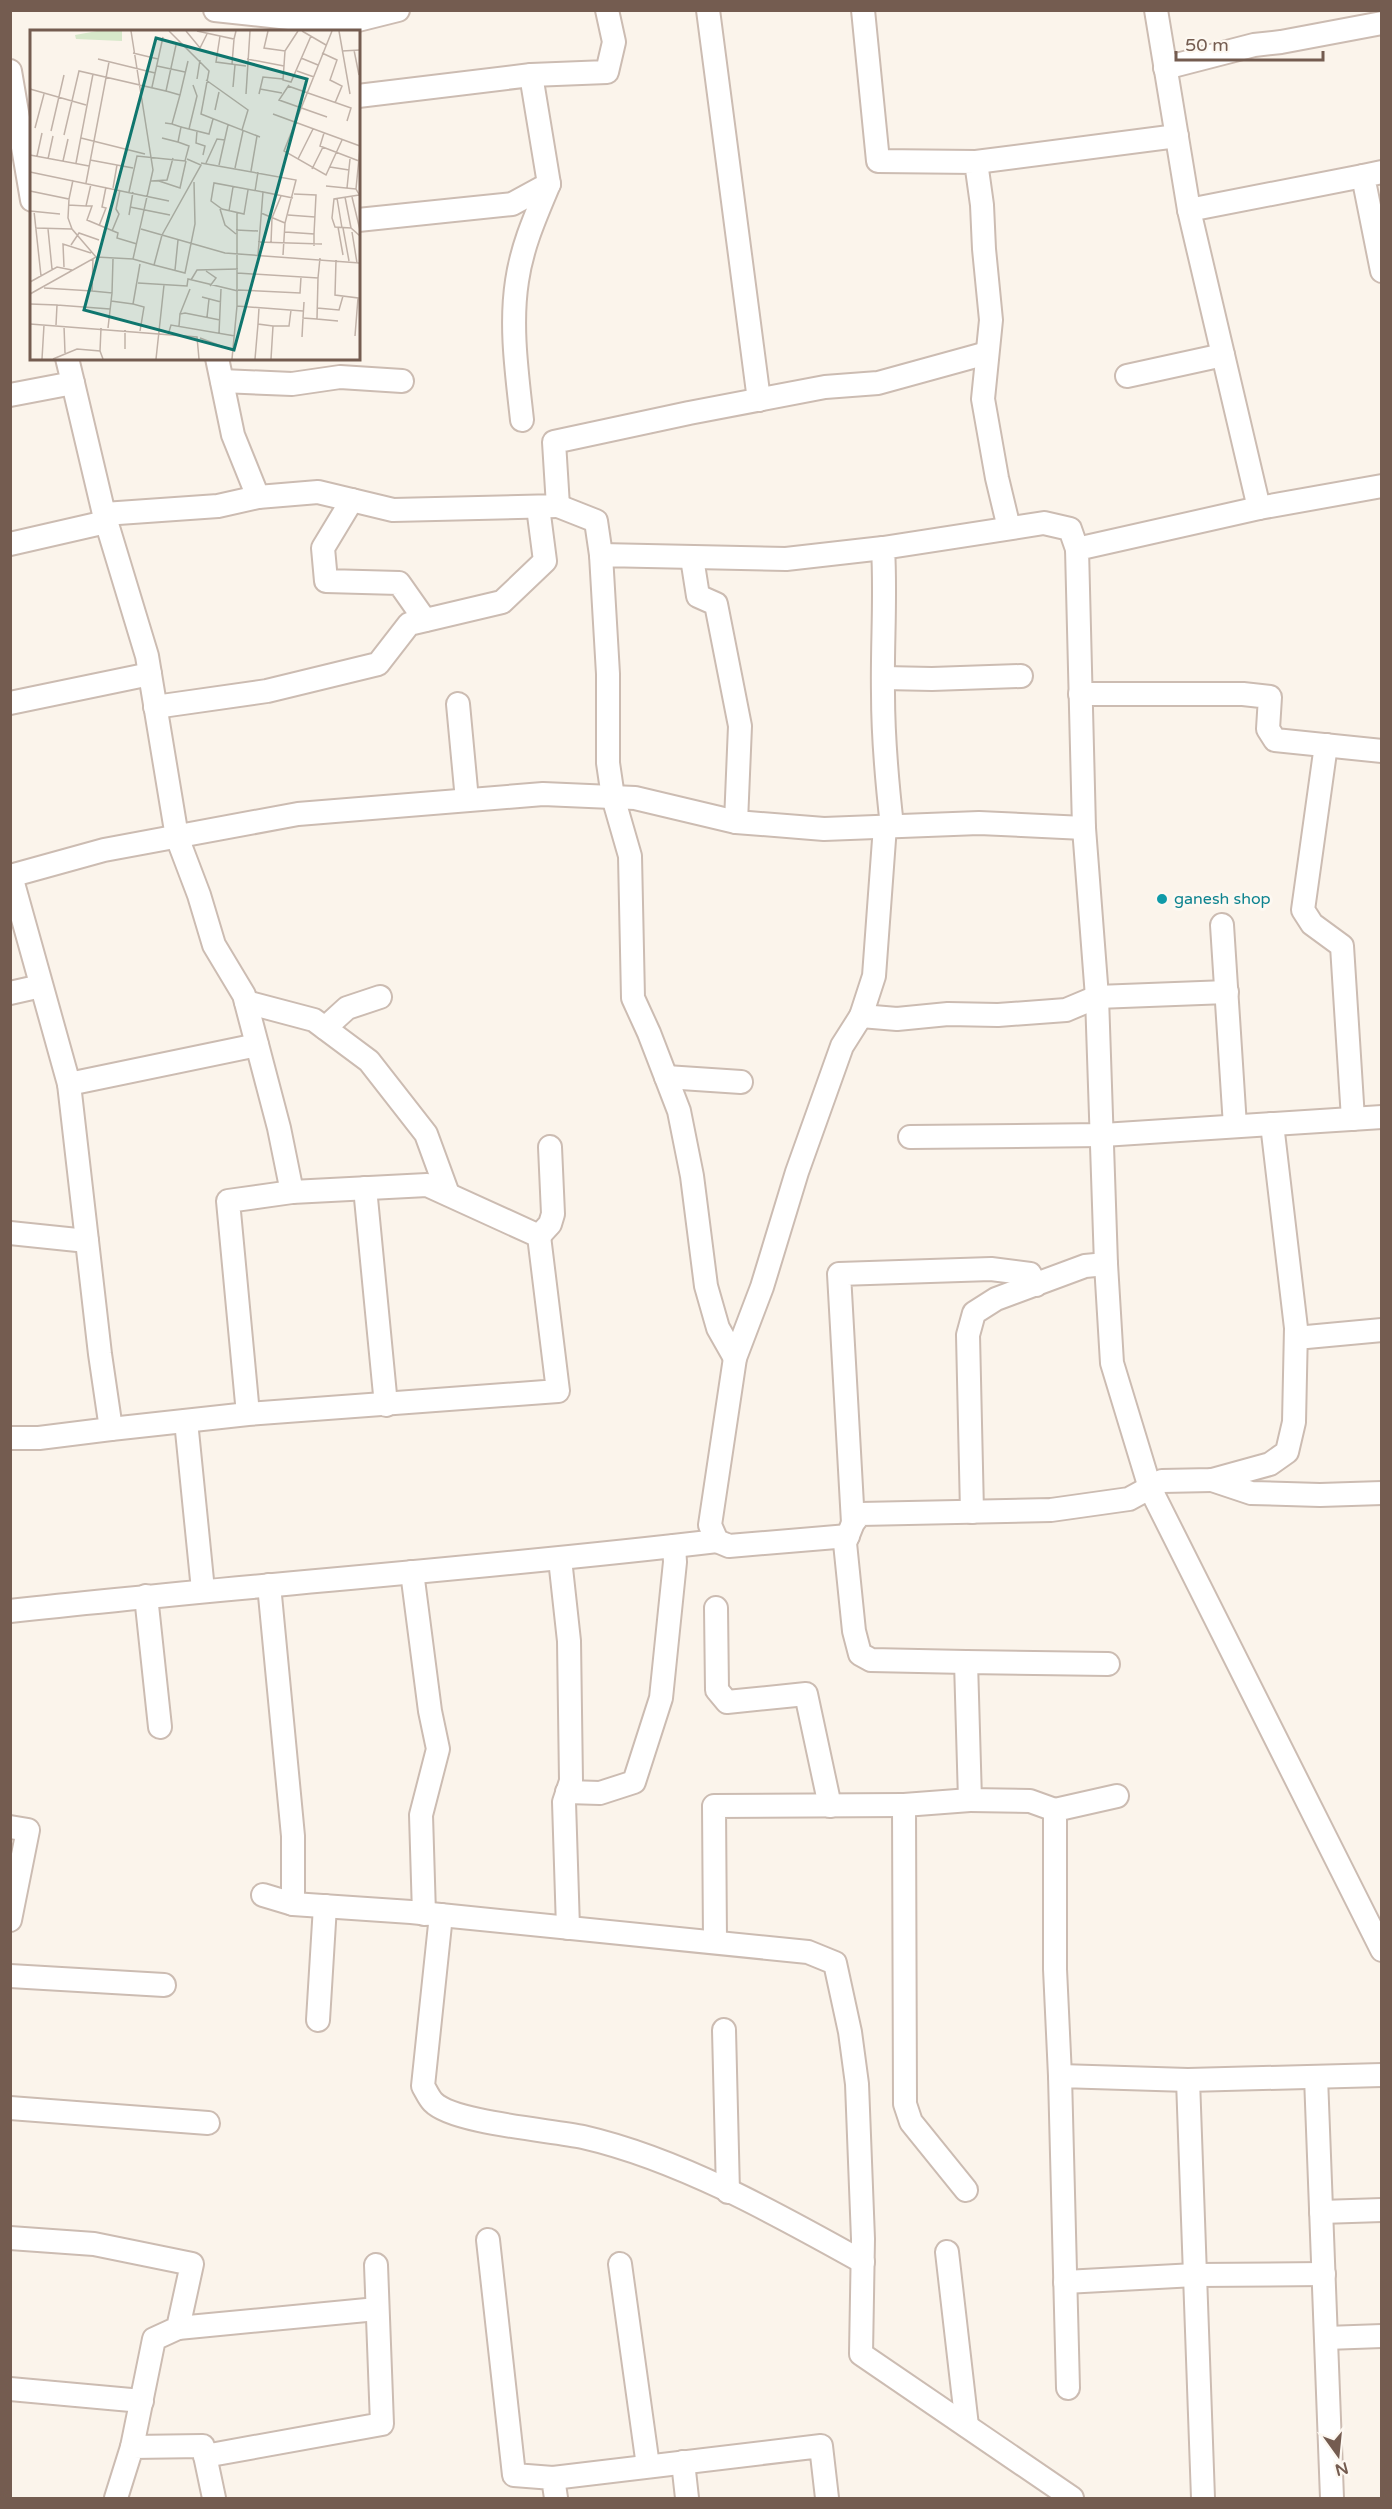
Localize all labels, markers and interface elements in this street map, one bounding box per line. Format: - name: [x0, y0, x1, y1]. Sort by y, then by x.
- scale bar: [1176, 24, 1323, 62]
- inset map: [30, 30, 360, 360]
- text: 50 m: [1185, 34, 1229, 56]
- place label: ganesh shop: [1174, 889, 1271, 909]
- marker: ganesh shop: [1155, 892, 1169, 906]
- north arrow: [1308, 2425, 1368, 2485]
- text: N: [1333, 2457, 1350, 2480]

